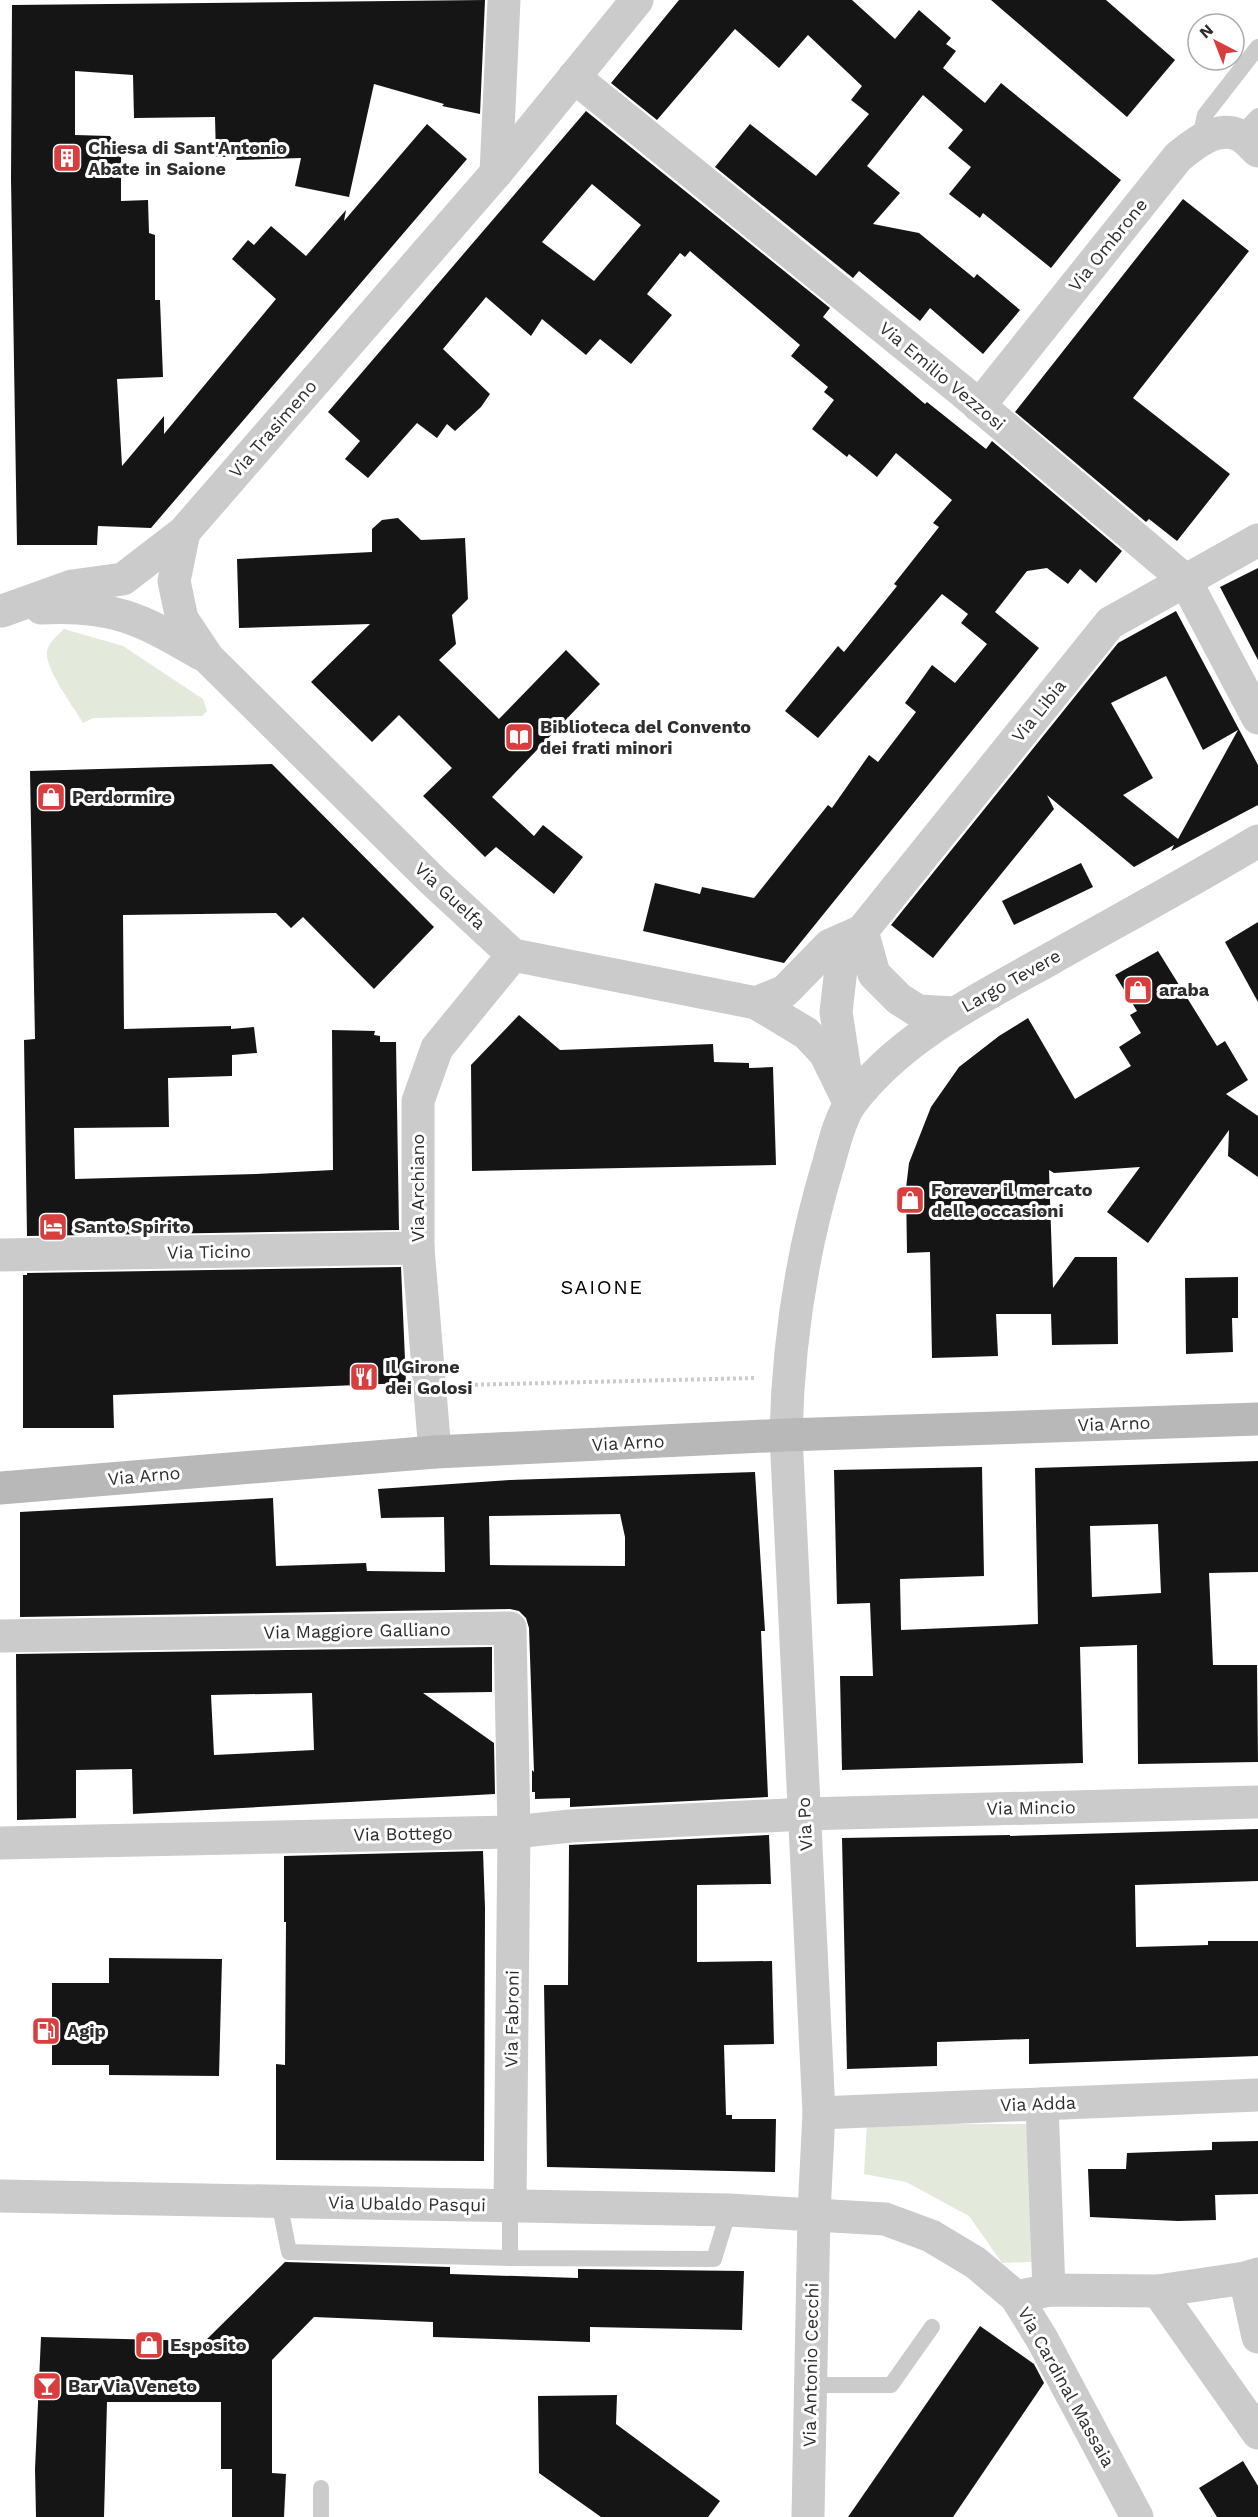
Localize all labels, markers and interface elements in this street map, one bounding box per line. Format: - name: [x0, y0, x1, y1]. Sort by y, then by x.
- north arrow: [1186, 12, 1246, 72]
- text: N: [1196, 20, 1217, 42]
- place label: Chiesa di Sant'Antonio Abate in Saione: [88, 137, 287, 179]
- building icon: Chiesa di Sant'Antonio Abate in Saione: [51, 142, 83, 174]
- street label: Via Ombrone: [1064, 194, 1152, 295]
- street label: Via Emilio Vezzosi: [875, 317, 1010, 434]
- street label: Via Trasimeno: [224, 376, 321, 482]
- street label: Via Libia: [1007, 675, 1070, 746]
- place label: Biblioteca del Convento dei frati minori: [540, 716, 751, 758]
- library icon: Biblioteca del Convento dei frati minori: [503, 721, 535, 753]
- shop icon: Perdormire: [35, 781, 67, 813]
- place label: Perdormire: [72, 786, 172, 807]
- street label: Via Guelfa: [411, 858, 490, 934]
- street label: Largo Tevere: [958, 945, 1064, 1016]
- shop icon: araba: [1122, 974, 1154, 1006]
- place label: araba: [1159, 979, 1210, 1000]
- street label: Via Archiano: [407, 1134, 428, 1242]
- place label: Forever il mercato delle occasioni: [931, 1179, 1093, 1221]
- shop icon: Forever il mercato delle occasioni: [894, 1184, 926, 1216]
- hotel icon: Santo Spirito: [37, 1211, 69, 1243]
- place label: Santo Spirito: [74, 1216, 191, 1237]
- street label: Via Ticino: [167, 1240, 251, 1263]
- district label: SAIONE: [560, 1275, 644, 1299]
- place label: Il Girone dei Golosi: [385, 1356, 472, 1398]
- restaurant icon: Il Girone dei Golosi: [348, 1361, 380, 1393]
- street label: Via Arno: [1077, 1412, 1151, 1435]
- street label: Via Arno: [591, 1430, 665, 1455]
- street label: Via Arno: [107, 1462, 181, 1489]
- street label: Via Maggiore Galliano: [263, 1618, 451, 1643]
- street label: Via Mincio: [986, 1796, 1076, 1819]
- street label: Via Po: [793, 1797, 816, 1852]
- street label: Via Bottego: [353, 1822, 453, 1845]
- street label: Via Fabroni: [500, 1970, 523, 2068]
- fuel station icon: Agip: [30, 2015, 62, 2047]
- place label: Agip: [67, 2020, 106, 2041]
- street label: Via Adda: [1000, 2092, 1076, 2115]
- street label: Via Ubaldo Pasqui: [328, 2192, 486, 2215]
- street label: Via Antonio Cecchi: [799, 2283, 822, 2447]
- street label: Via Cardinal Massaia: [1014, 2303, 1119, 2471]
- shop icon: Esposito: [133, 2329, 165, 2361]
- place label: Esposito: [170, 2334, 247, 2355]
- bar icon: Bar Via Veneto: [31, 2370, 63, 2402]
- place label: Bar Via Veneto: [68, 2375, 197, 2396]

